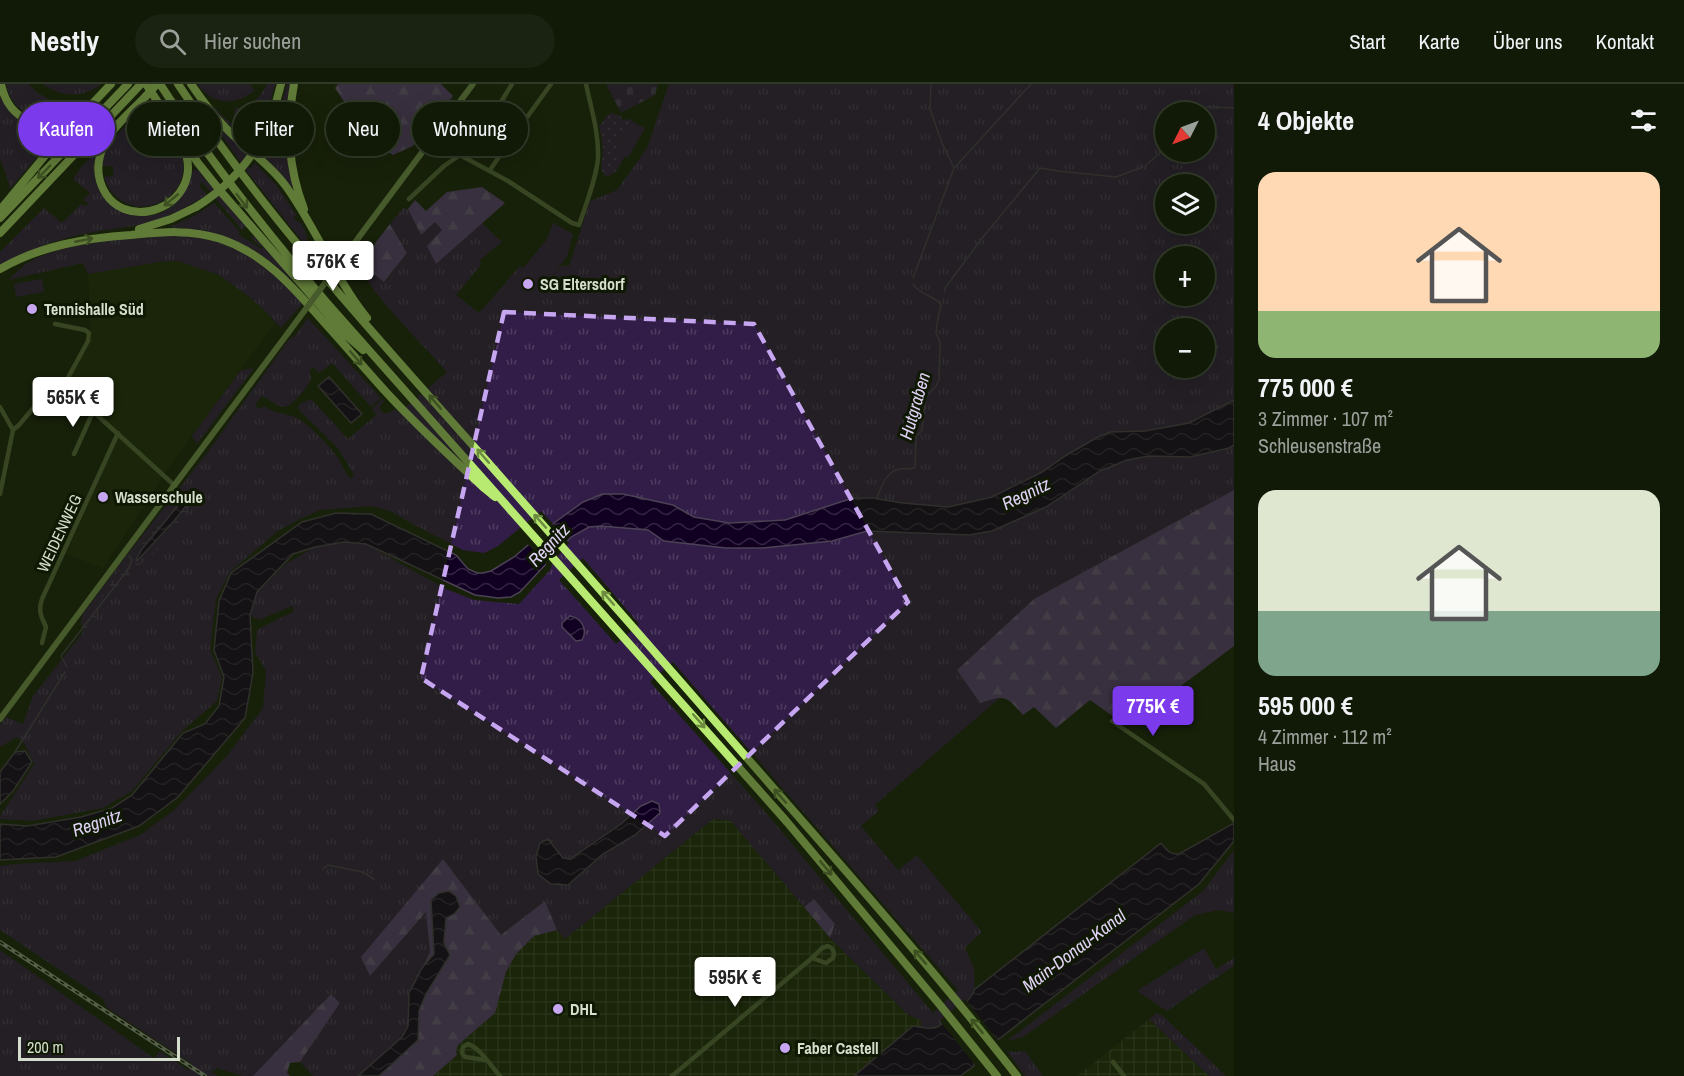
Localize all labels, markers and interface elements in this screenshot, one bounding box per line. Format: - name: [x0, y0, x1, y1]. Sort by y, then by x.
- search box: [135, 14, 555, 68]
- text: Nestly: [30, 22, 99, 60]
- icon: search: [156, 25, 189, 58]
- text: Hier suchen: [204, 26, 301, 56]
- text: Start: [1349, 27, 1386, 56]
- text: Karte: [1419, 27, 1460, 56]
- text: Über uns: [1493, 27, 1563, 56]
- text: Kontakt: [1596, 27, 1654, 56]
- chip: Kaufen: [18, 102, 115, 156]
- chip: Mieten: [127, 102, 221, 156]
- chip: Filter: [233, 102, 314, 156]
- chip: Neu: [326, 102, 400, 156]
- chip: Wohnung: [412, 102, 528, 156]
- north arrow: [1155, 102, 1215, 162]
- map controls: [1155, 102, 1215, 378]
- text: 4 Objekte: [1258, 103, 1354, 138]
- icon: filters: [1627, 104, 1660, 137]
- one-way arrow: [37, 164, 51, 179]
- button: layers: [1155, 174, 1215, 234]
- one-way arrow: [235, 192, 248, 208]
- one-way arrow: [163, 194, 179, 207]
- icon: home: [1405, 211, 1513, 319]
- one-way arrow: [74, 234, 93, 245]
- pin: 576K €: [284, 241, 382, 292]
- button: +: [1155, 246, 1215, 306]
- text: 576K €: [307, 247, 359, 274]
- place label: SG Eltersdorf: [540, 273, 625, 295]
- marker: SG Eltersdorf: [521, 277, 535, 291]
- place label: Tennishalle Süd: [44, 298, 144, 320]
- marker: Tennishalle Süd: [25, 302, 39, 316]
- button: −: [1155, 318, 1215, 378]
- one-way arrow: [349, 350, 363, 365]
- water label: Hutgraben: [893, 369, 936, 442]
- text: 775 000 €: [1258, 370, 1353, 405]
- pin: 565K €: [24, 377, 122, 428]
- text: 565K €: [47, 383, 99, 410]
- one-way arrow: [428, 395, 442, 410]
- text: 3 Zimmer · 107 m²: [1258, 405, 1393, 432]
- text: Schleusenstraße: [1258, 432, 1381, 459]
- one-way arrow: [476, 449, 490, 464]
- water label: Regnitz: [997, 471, 1055, 516]
- place label: Wasserschule: [115, 486, 203, 508]
- street label: WEIDENWEG: [31, 490, 87, 576]
- marker: Wasserschule: [96, 490, 110, 504]
- one-way arrow: [533, 513, 547, 528]
- water label: Regnitz: [522, 517, 576, 572]
- icon: home: [1405, 529, 1513, 637]
- one-way arrow: [601, 590, 614, 606]
- pin: 775K €: [1104, 686, 1202, 737]
- text: 595 000 €: [1258, 688, 1353, 723]
- text: 775K €: [1127, 692, 1179, 719]
- one-way arrow: [692, 713, 705, 729]
- text: 4 Zimmer · 112 m²: [1258, 723, 1392, 750]
- text: Haus: [1258, 750, 1296, 777]
- one-way arrow: [773, 789, 787, 804]
- water label: Regnitz: [69, 802, 126, 843]
- one-way arrow: [820, 860, 833, 876]
- water label: Main-Donau-Kanal: [1017, 903, 1131, 998]
- one-way arrow: [913, 950, 927, 965]
- pin: 595K €: [686, 957, 784, 1008]
- text: 595K €: [709, 963, 761, 990]
- place label: DHL: [570, 998, 597, 1020]
- marker: DHL: [551, 1002, 565, 1016]
- one-way arrow: [971, 1018, 984, 1034]
- scale bar: [18, 1034, 180, 1062]
- text: 200 m: [27, 1036, 63, 1058]
- place label: Faber Castell: [797, 1037, 879, 1059]
- marker: Faber Castell: [778, 1041, 792, 1055]

